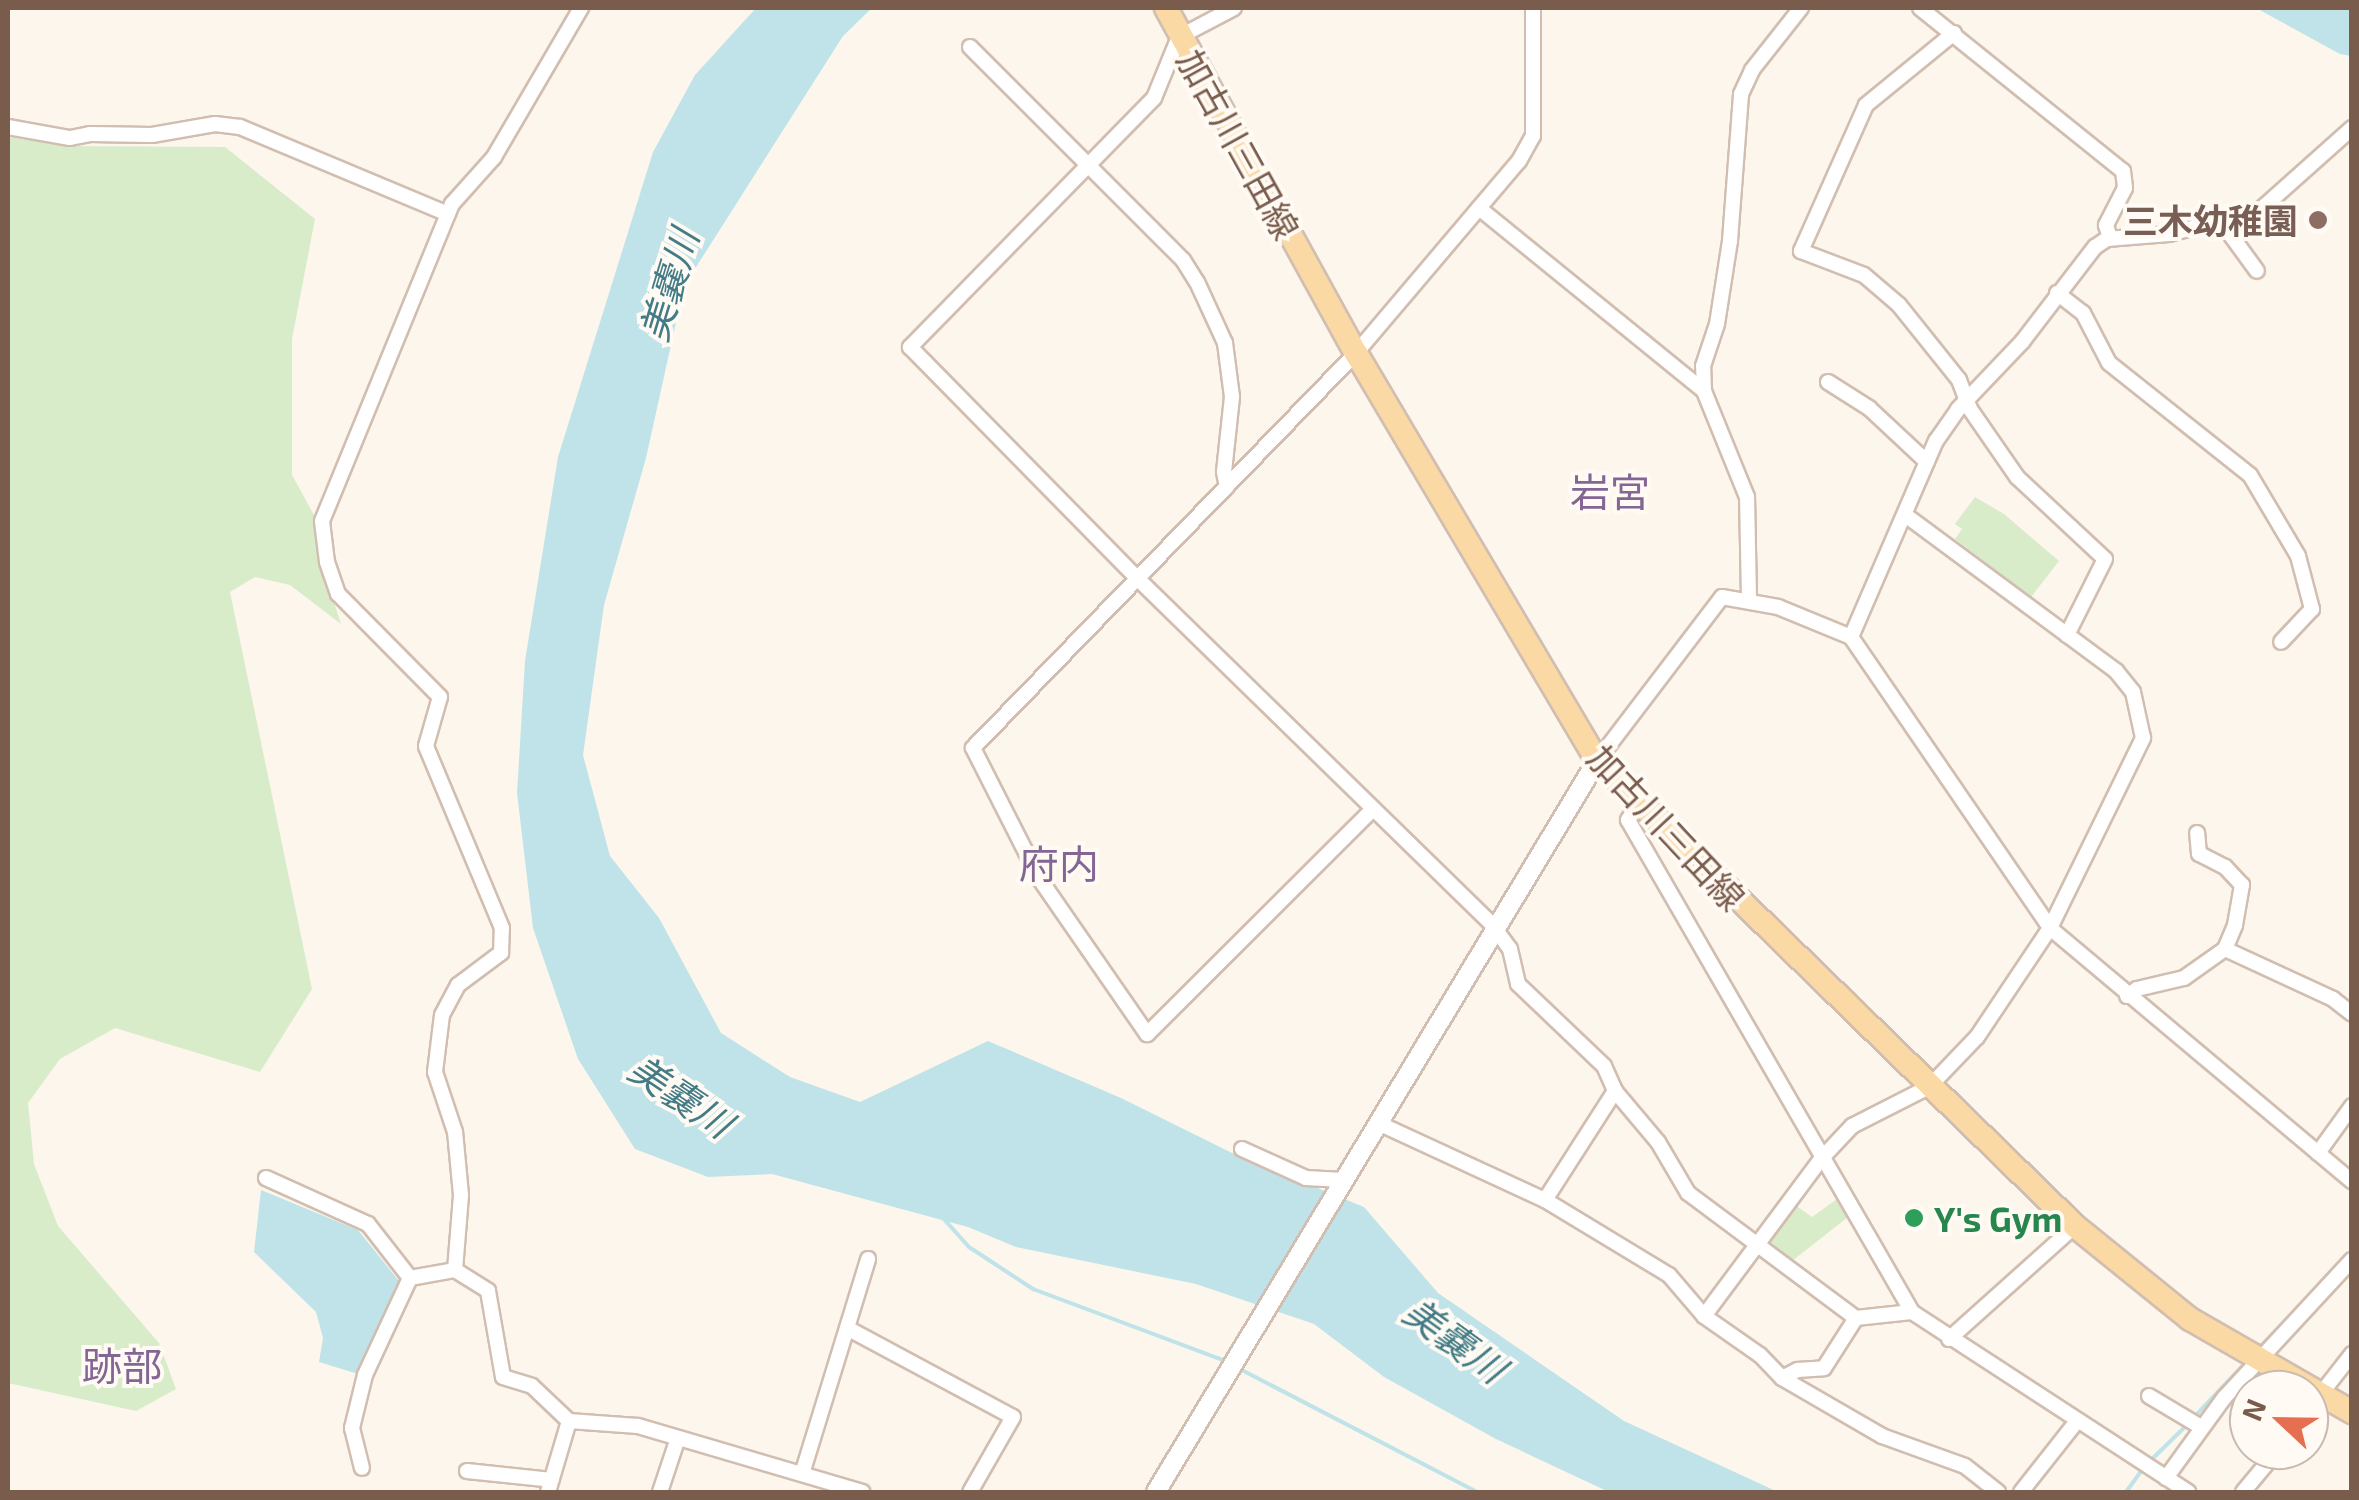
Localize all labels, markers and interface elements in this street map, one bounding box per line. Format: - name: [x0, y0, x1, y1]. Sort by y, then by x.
- street label: 加古川三田線: [1170, 42, 1308, 246]
- place label: 三木幼稚園: [2123, 199, 2298, 241]
- marker: 三木幼稚園: [2307, 209, 2329, 231]
- water label: 美嚢川: [631, 224, 707, 346]
- district label: 岩宮: [1570, 467, 1650, 515]
- street label: 加古川三田線: [1580, 736, 1754, 918]
- district label: 府内: [1019, 839, 1099, 887]
- water label: 美嚢川: [621, 1045, 741, 1147]
- place label: Y's Gym: [1934, 1197, 2062, 1239]
- marker: Y's Gym: [1903, 1207, 1925, 1229]
- water label: 美嚢川: [1395, 1288, 1515, 1392]
- district label: 跡部: [82, 1341, 162, 1389]
- north arrow: [2229, 1370, 2329, 1470]
- text: N: [2233, 1394, 2273, 1425]

